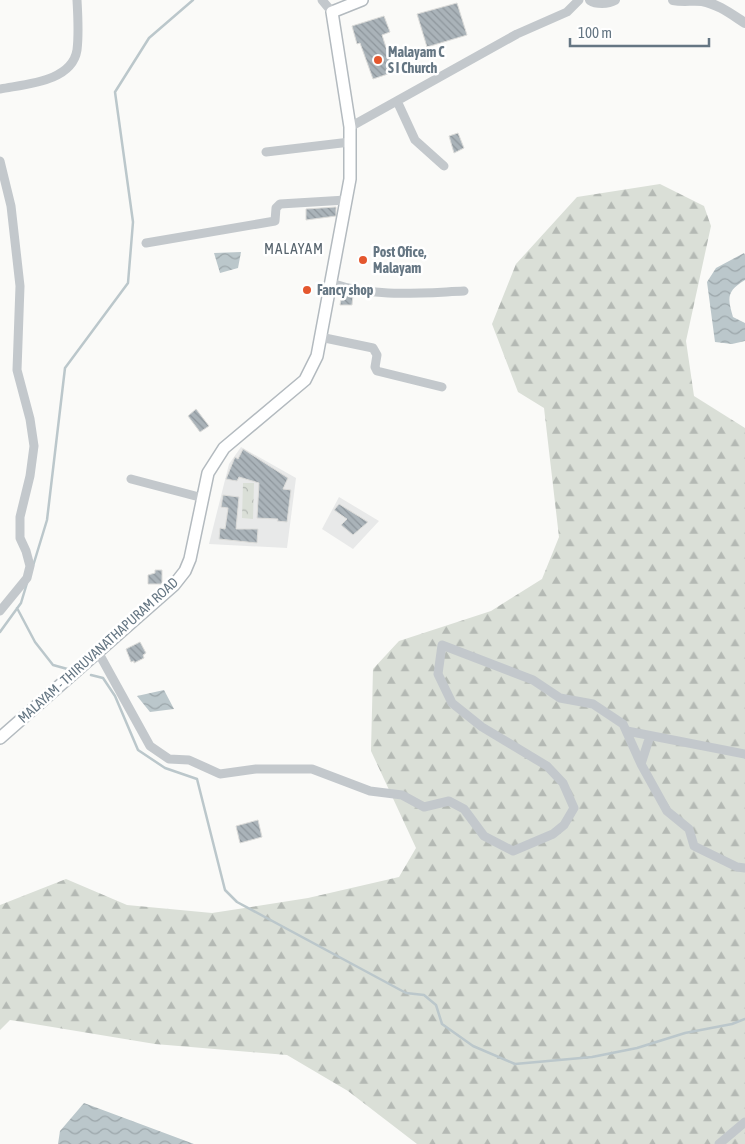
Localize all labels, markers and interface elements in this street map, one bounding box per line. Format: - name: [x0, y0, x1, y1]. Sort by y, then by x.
- scale bar: [570, 15, 709, 47]
- text: 100 m: [578, 24, 612, 41]
- place label: Malayam C S I Church: [388, 44, 445, 76]
- marker: Malayam C S I Church: [372, 54, 384, 66]
- district label: MALAYAM: [264, 240, 324, 257]
- place label: Post Ofice, Malayam: [373, 244, 427, 276]
- marker: Post Ofice, Malayam: [357, 254, 369, 266]
- place label: Fancy shop: [317, 282, 374, 298]
- marker: Fancy shop: [301, 284, 313, 296]
- street label: MALAYAM - THIRUVANATHAPURAM ROAD: [15, 574, 181, 726]

